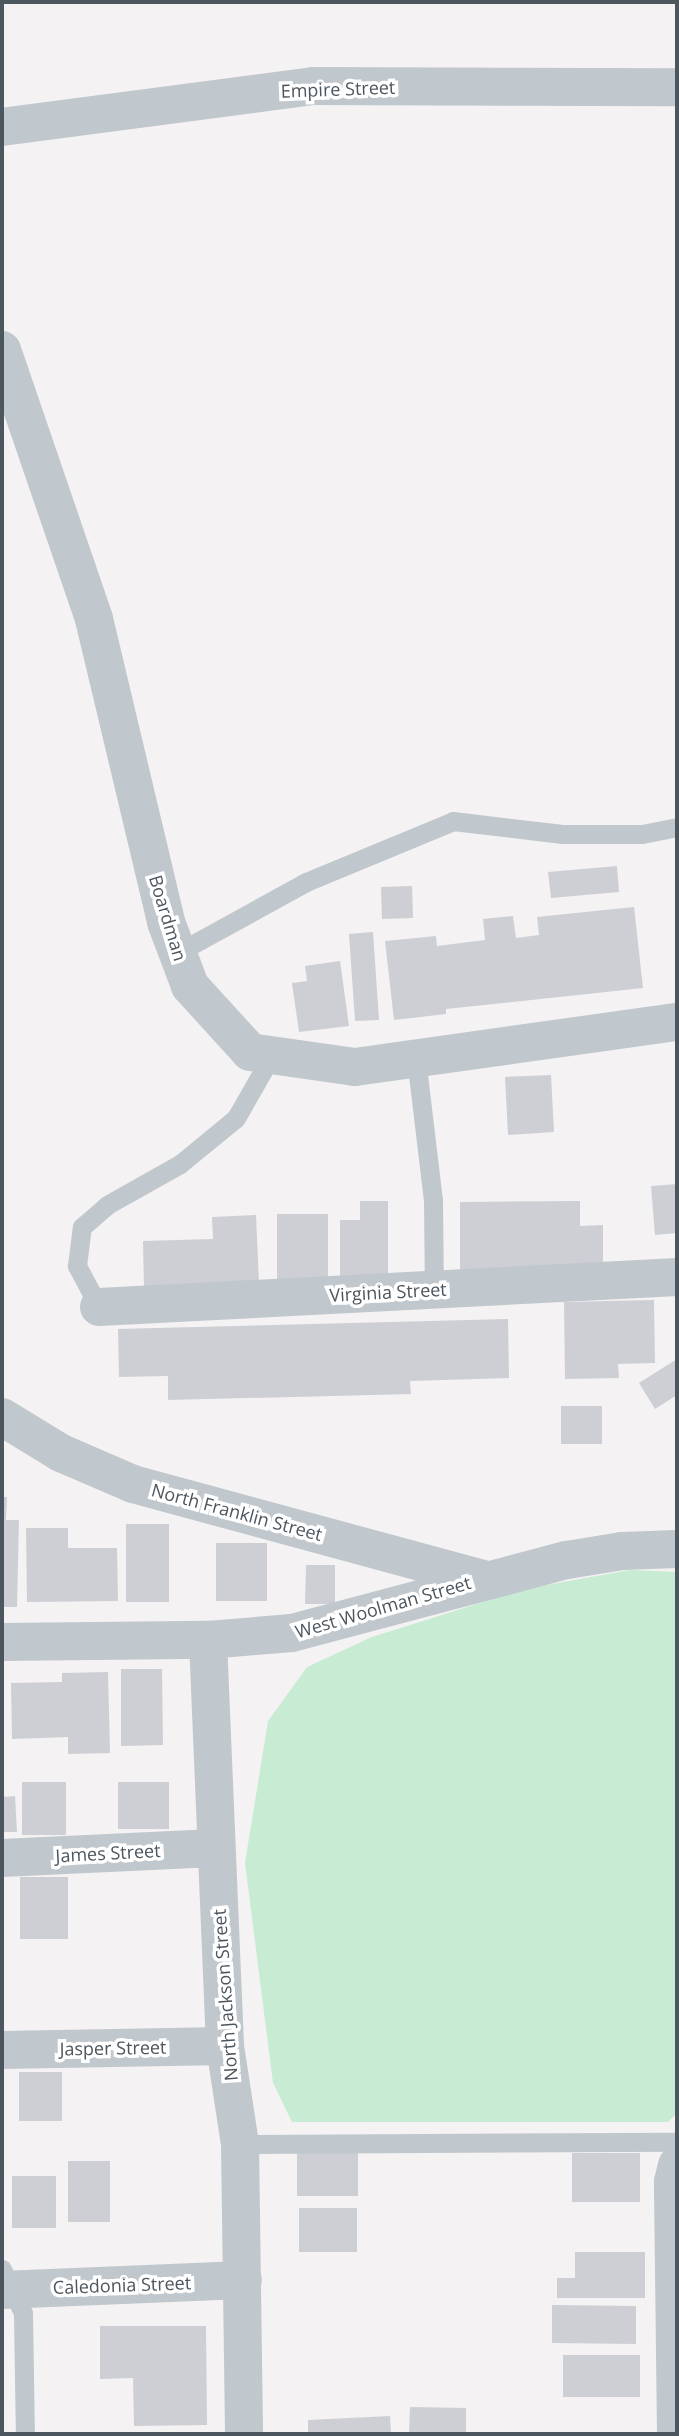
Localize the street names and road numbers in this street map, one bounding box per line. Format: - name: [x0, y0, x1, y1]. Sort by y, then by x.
- street label: Empire Street: [280, 76, 396, 102]
- street label: Boardman: [145, 873, 191, 963]
- street label: Virginia Street: [329, 1278, 447, 1306]
- street label: North Franklin Street: [149, 1479, 325, 1545]
- street label: West Woolman Street: [293, 1572, 473, 1642]
- street label: James Street: [55, 1839, 161, 1867]
- street label: North Jackson Street: [208, 1908, 242, 2082]
- street label: Jasper Street: [59, 2036, 167, 2060]
- street label: Caledonia Street: [52, 2272, 192, 2298]

